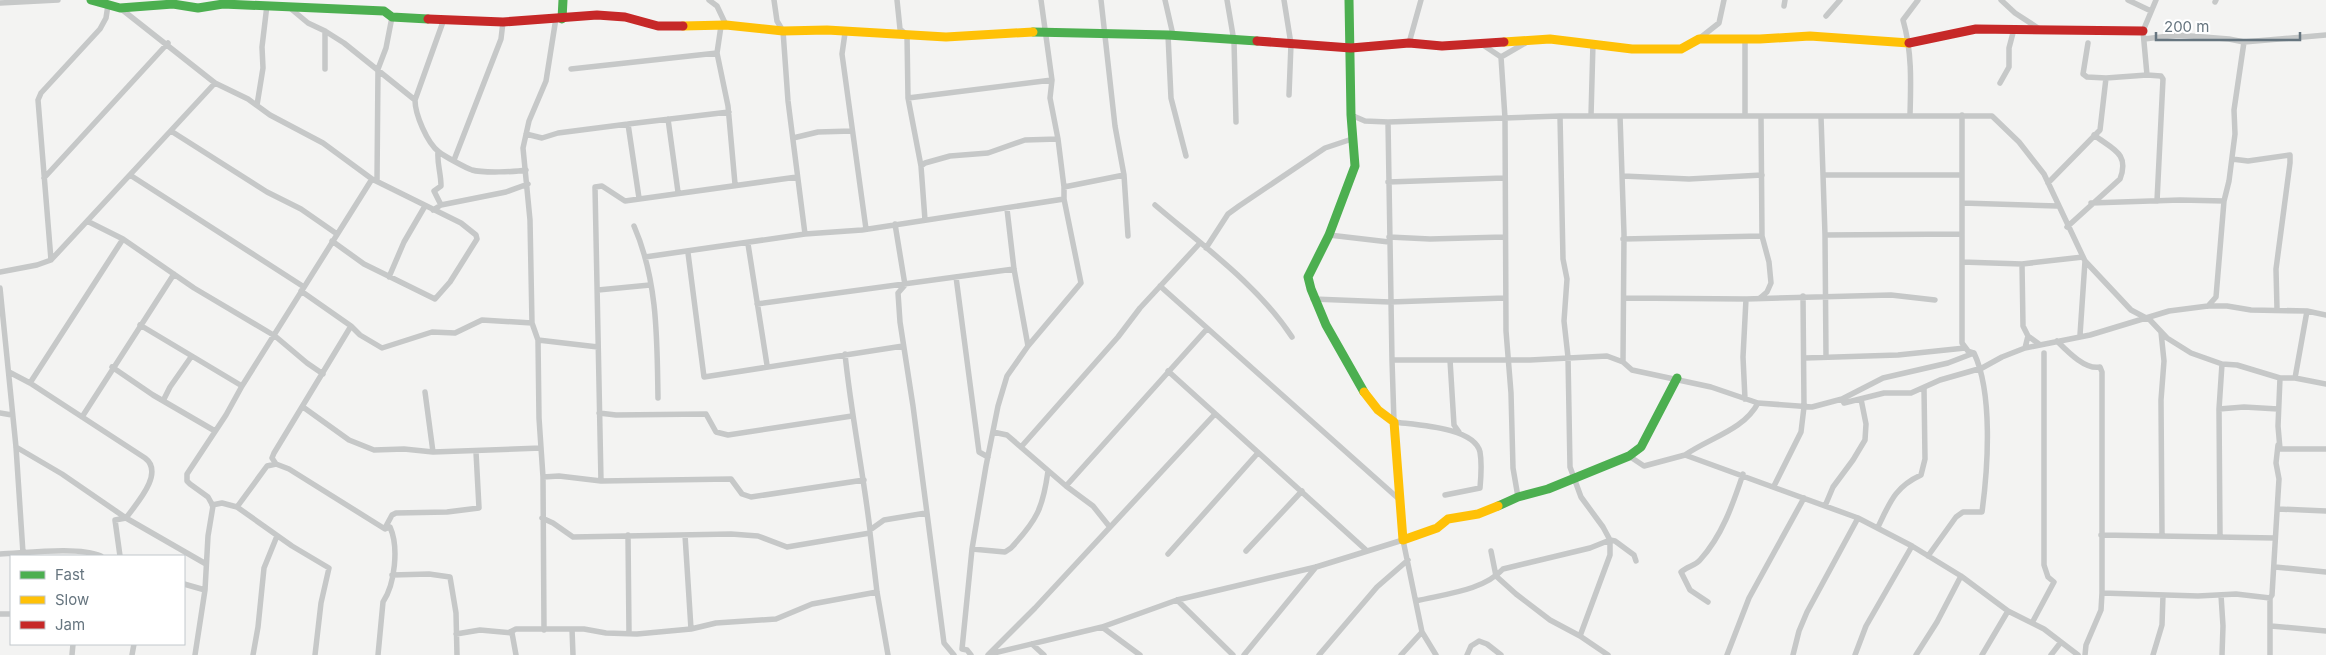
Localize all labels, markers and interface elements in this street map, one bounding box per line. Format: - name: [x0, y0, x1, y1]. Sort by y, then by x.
- scale bar: [2156, 10, 2300, 42]
- text: 200 m: [2164, 17, 2209, 36]
- legend: [10, 555, 185, 645]
- text: Fast: [55, 565, 85, 584]
- text: Slow: [55, 590, 89, 609]
- text: Jam: [55, 615, 85, 634]

